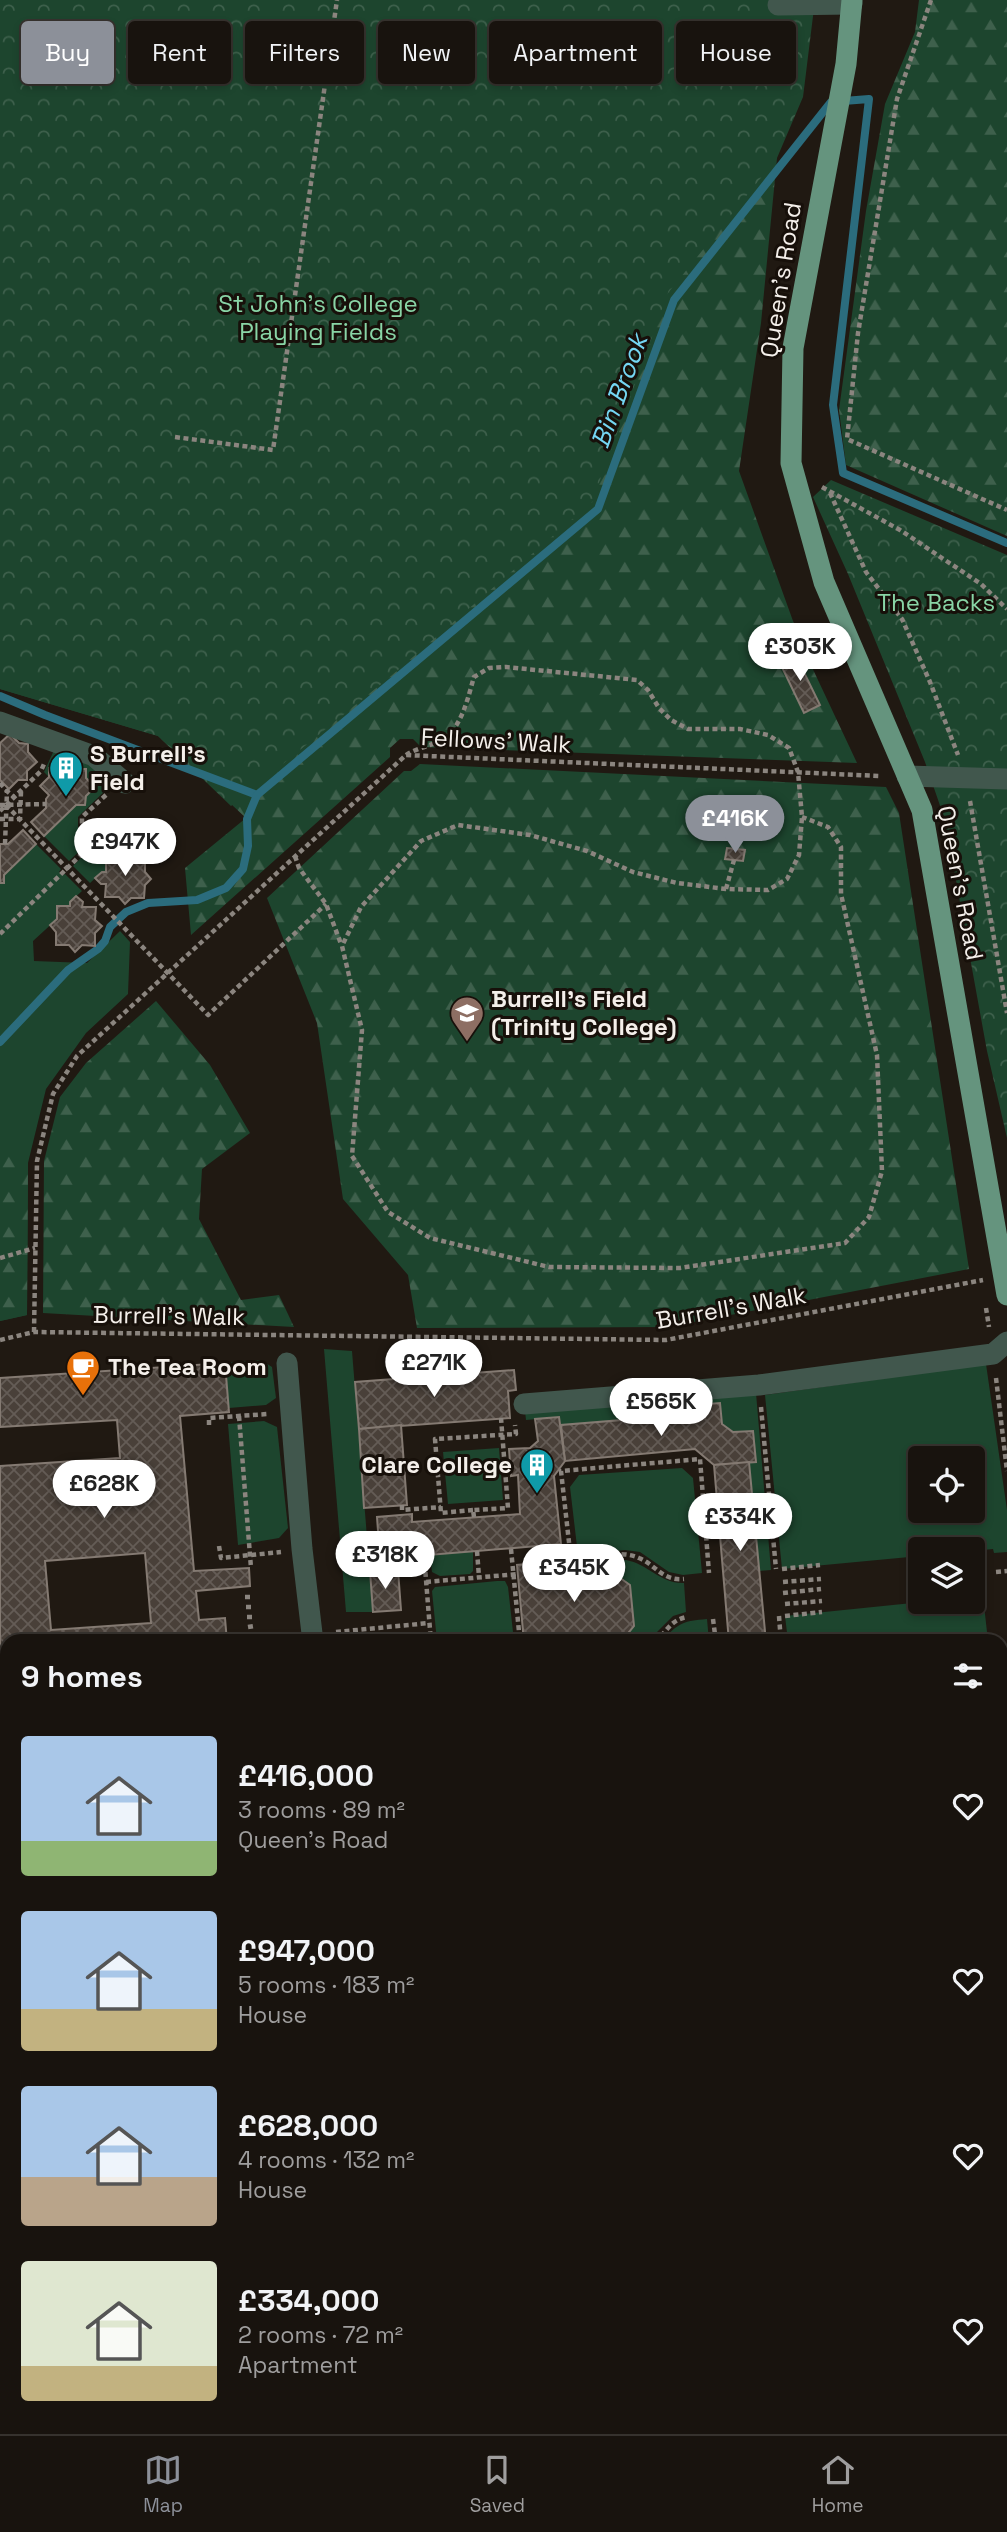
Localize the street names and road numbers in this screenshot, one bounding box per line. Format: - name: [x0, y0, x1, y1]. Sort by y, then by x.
- street label: Queen's Road: [753, 200, 808, 360]
- street label: Fellows' Walk: [420, 721, 572, 760]
- street label: Queen's Road: [930, 803, 991, 963]
- street label: Burrell's Walk: [653, 1279, 809, 1336]
- street label: Burrell's Walk: [93, 1299, 245, 1332]

